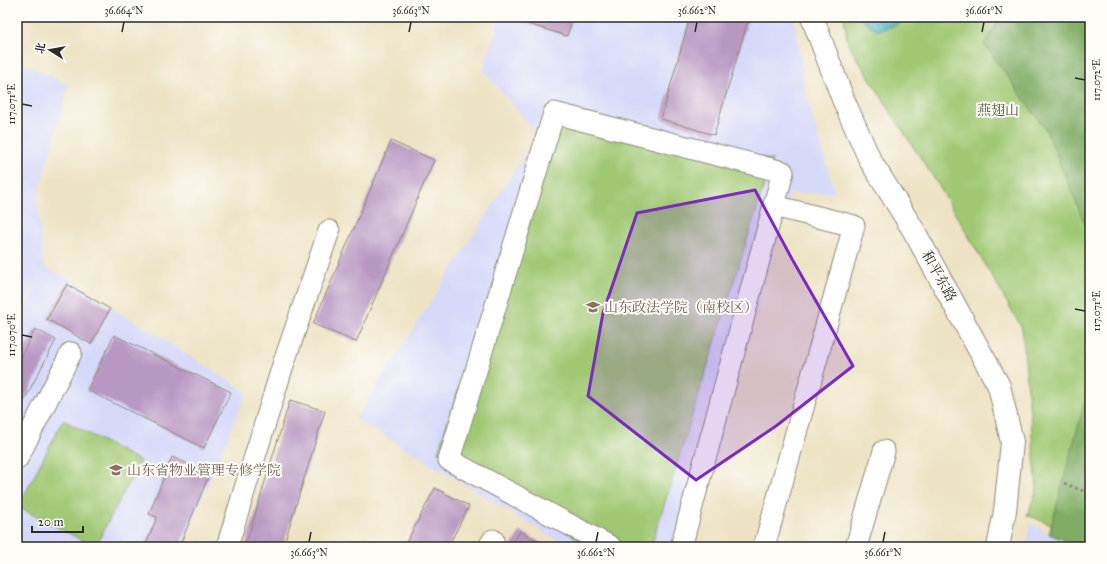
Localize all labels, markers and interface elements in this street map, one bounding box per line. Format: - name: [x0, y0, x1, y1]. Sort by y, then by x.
- text: 36.664°N: [104, 5, 144, 17]
- text: 36.663°N: [392, 5, 430, 17]
- text: 36.662°N: [678, 5, 717, 17]
- text: 36.661°N: [965, 5, 1003, 17]
- north arrow: [30, 30, 70, 70]
- text: 北: [33, 42, 48, 55]
- text: 117.072°E: [1091, 59, 1103, 101]
- text: 117.071°E: [6, 83, 18, 125]
- park label: 燕翅山: [977, 102, 1019, 119]
- street label: 和平东路: [918, 247, 960, 305]
- text: 117.071°E: [1091, 290, 1103, 332]
- school or university icon: 山东政法学院（南校区）: [585, 299, 601, 315]
- place label: 山东政法学院（南校区）: [604, 299, 758, 316]
- text: 117.070°E: [6, 314, 18, 356]
- school or university icon: 山东省物业管理专修学院: [108, 462, 124, 478]
- place label: 山东省物业管理专修学院: [127, 462, 281, 479]
- scale bar: [32, 508, 83, 534]
- text: 20 m: [38, 515, 64, 529]
- text: 36.663°N: [290, 547, 328, 559]
- text: 36.662°N: [577, 547, 616, 559]
- text: 36.661°N: [864, 547, 902, 559]

